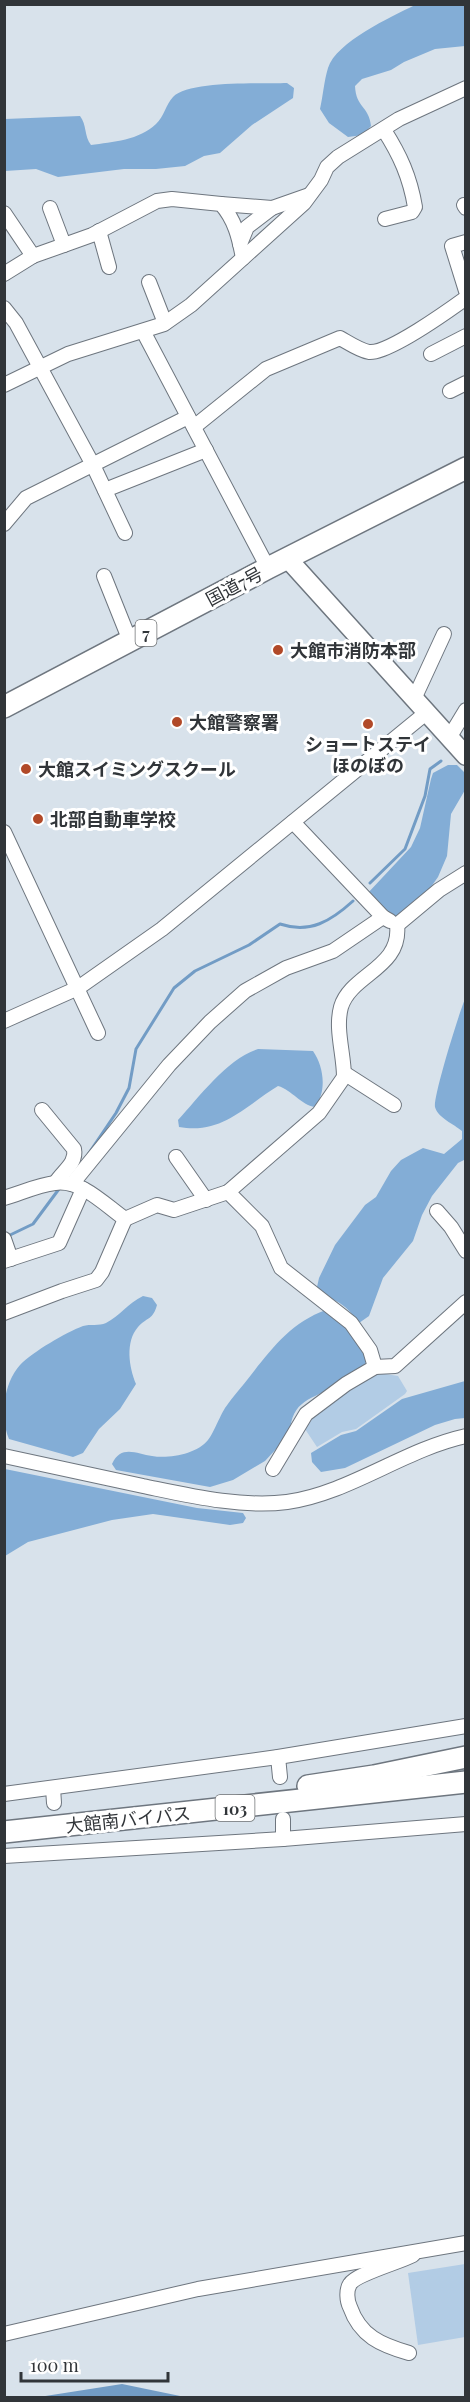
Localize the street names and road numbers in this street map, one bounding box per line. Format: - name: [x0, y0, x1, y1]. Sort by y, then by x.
- street label: 国道7号: [201, 561, 267, 611]
- road number: 7: [136, 620, 156, 646]
- road number: 103: [216, 1795, 254, 1821]
- street label: 大館南バイパス: [64, 1800, 192, 1838]

